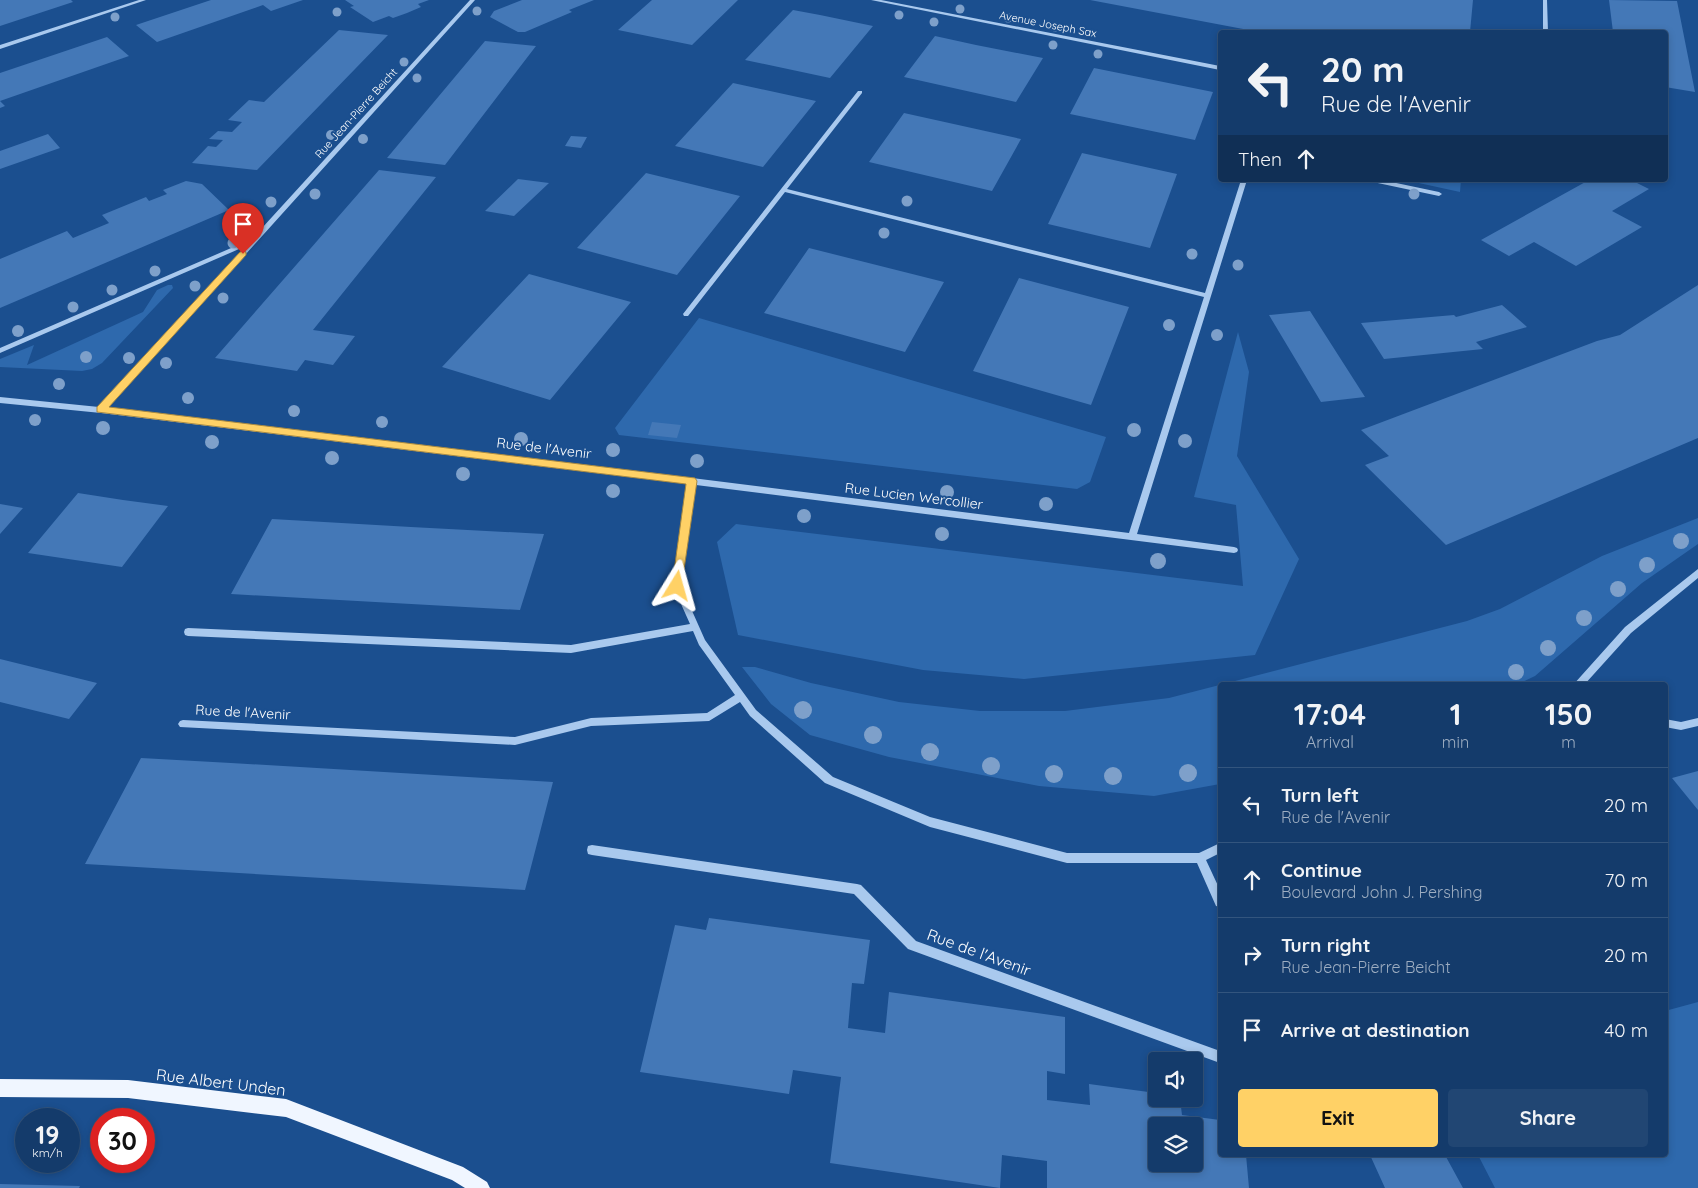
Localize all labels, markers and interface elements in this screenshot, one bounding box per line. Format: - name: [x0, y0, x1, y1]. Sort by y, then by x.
- street label: Avenue Joseph Sax: [998, 8, 1098, 40]
- text: 20 m: [1321, 47, 1404, 91]
- icon: left: [1238, 50, 1303, 115]
- street label: Rue Jean-Pierre Beicht: [312, 65, 400, 161]
- text: Rue de l'Avenir: [1321, 90, 1471, 118]
- icon: ahead: [1292, 145, 1320, 173]
- text: Then: [1238, 147, 1282, 171]
- pin: [222, 203, 264, 254]
- icon: arrive: [229, 210, 257, 238]
- street label: Rue de l'Avenir: [496, 433, 593, 463]
- street label: Rue Lucien Wercollier: [844, 479, 985, 513]
- position arrow: [650, 559, 702, 611]
- text: 17:04: [1294, 695, 1366, 733]
- text: 1: [1450, 695, 1461, 733]
- text: 150: [1545, 695, 1592, 733]
- street label: Rue de l'Avenir: [195, 701, 292, 724]
- text: Arrival: [1306, 732, 1354, 752]
- text: min: [1442, 732, 1469, 752]
- text: m: [1561, 732, 1576, 752]
- text: Turn left: [1281, 783, 1359, 807]
- icon: left: [1238, 791, 1266, 819]
- text: 20 m: [1604, 793, 1648, 817]
- text: Rue de l'Avenir: [1281, 807, 1390, 827]
- text: Continue: [1281, 858, 1362, 882]
- icon: ahead: [1238, 866, 1266, 894]
- text: 70 m: [1604, 868, 1648, 892]
- text: Boulevard John J. Pershing: [1281, 882, 1482, 902]
- street label: Rue de l'Avenir: [924, 924, 1034, 980]
- text: Turn right: [1281, 933, 1370, 957]
- icon: right: [1238, 941, 1266, 969]
- text: 20 m: [1604, 943, 1648, 967]
- text: Rue Jean-Pierre Beicht: [1281, 957, 1451, 977]
- icon: arrive: [1238, 1016, 1266, 1044]
- text: Arrive at destination: [1281, 1018, 1470, 1042]
- text: 40 m: [1604, 1018, 1648, 1042]
- map controls: [1148, 1052, 1203, 1172]
- button: sound: [1148, 1052, 1203, 1107]
- street label: Rue Albert Unden: [155, 1064, 287, 1100]
- button: Exit: [1238, 1089, 1438, 1147]
- button: Share: [1448, 1089, 1648, 1147]
- speed limit sign: 30: [90, 1108, 155, 1173]
- button: layers: [1148, 1117, 1203, 1172]
- text: 19: [36, 1119, 59, 1150]
- text: km/h: [32, 1145, 63, 1160]

